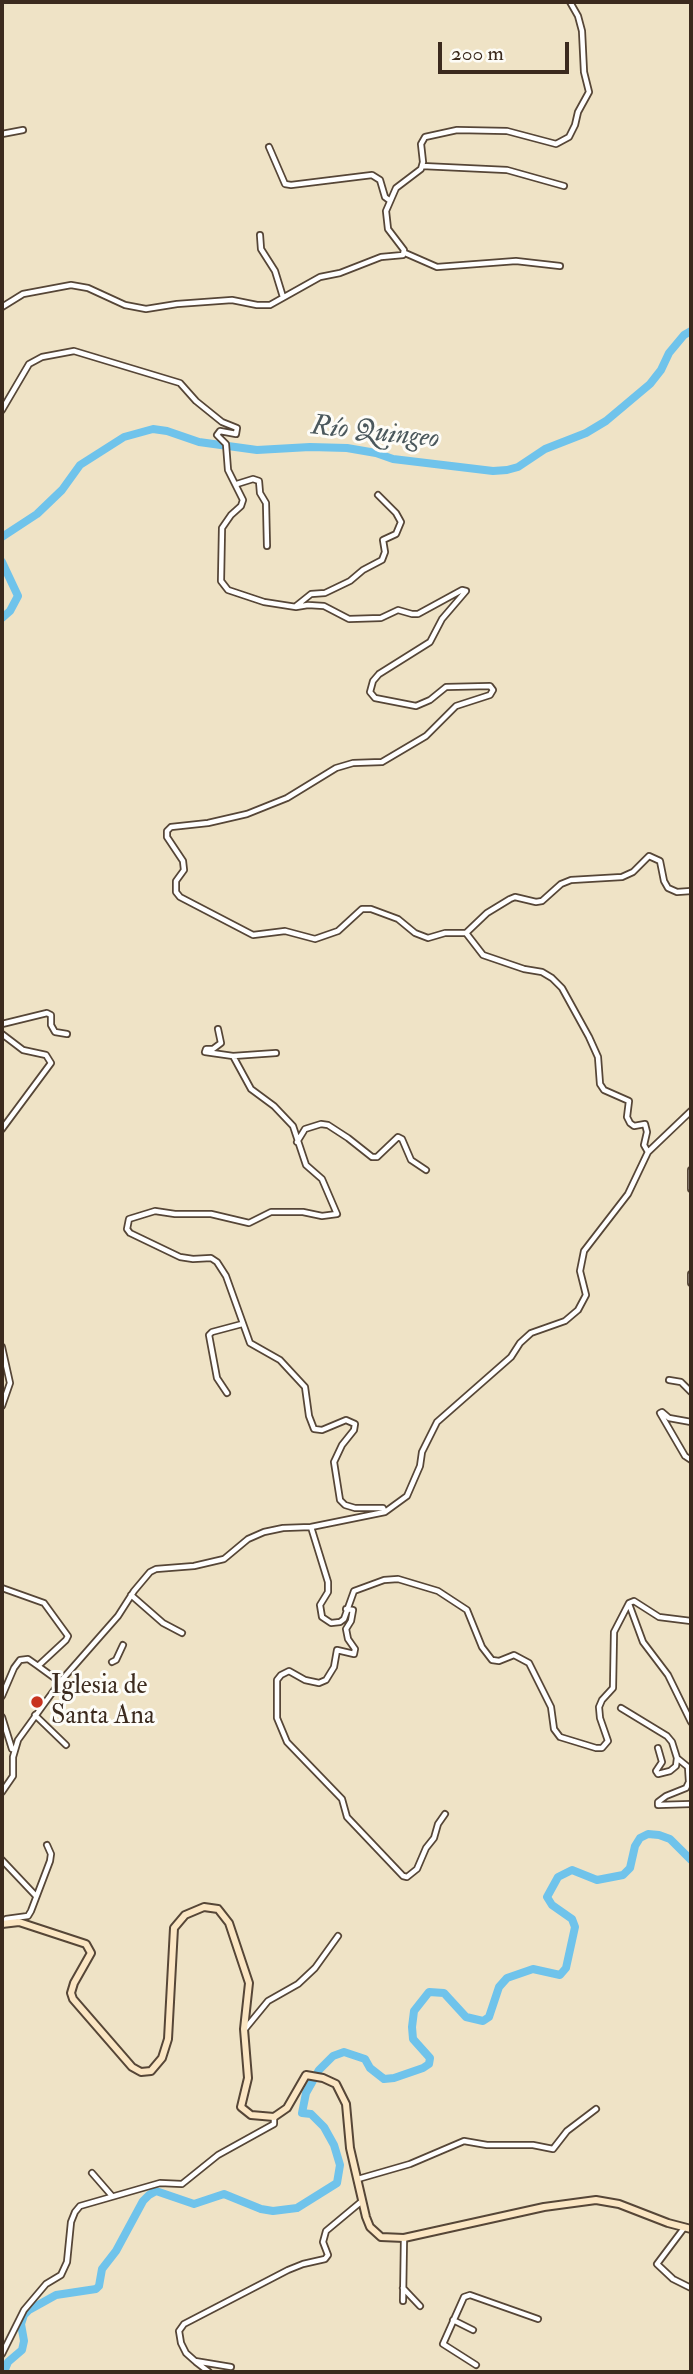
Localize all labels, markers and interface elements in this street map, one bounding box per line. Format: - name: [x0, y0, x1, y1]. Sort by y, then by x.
- scale bar: [441, 28, 572, 72]
- text: 200 m: [451, 40, 504, 67]
- water label: Río Quingeo: [309, 411, 441, 457]
- place label: Iglesia de Santa Ana: [51, 1671, 155, 1732]
- marker: Iglesia de Santa Ana: [29, 1694, 45, 1710]

